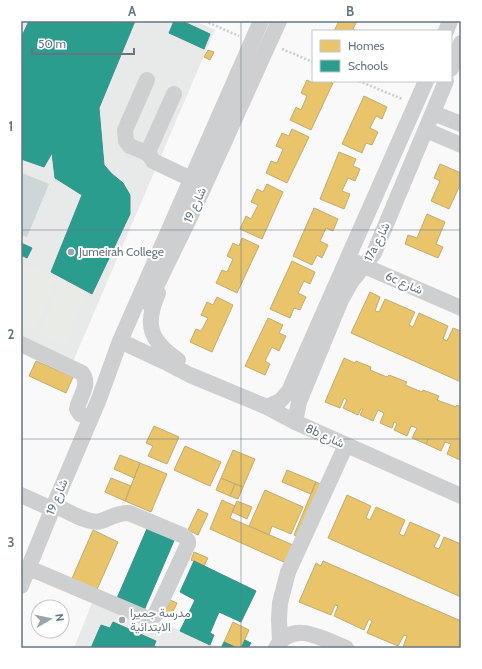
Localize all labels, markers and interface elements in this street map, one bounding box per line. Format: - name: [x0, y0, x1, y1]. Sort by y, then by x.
- text: A: [128, 3, 137, 19]
- text: B: [346, 3, 354, 19]
- scale bar: [32, 30, 134, 56]
- legend: [312, 30, 452, 82]
- text: 50 m: [38, 36, 66, 51]
- text: Homes: [348, 38, 385, 53]
- text: Schools: [348, 58, 388, 73]
- text: 1: [9, 118, 13, 134]
- street label: شارع 19: [180, 185, 211, 226]
- street label: 17a شارع: [360, 220, 395, 265]
- place label: Jumeirah College: [78, 244, 164, 259]
- marker: Jumeirah College: [66, 247, 76, 257]
- street label: 6c شارع: [382, 268, 425, 299]
- text: 2: [8, 326, 15, 342]
- street label: 8b شارع: [303, 420, 347, 453]
- street label: شارع 19: [42, 477, 73, 518]
- text: 3: [7, 534, 15, 550]
- north arrow: [30, 599, 70, 639]
- place label: مدرسة جميرا الابتدائية: [130, 605, 191, 634]
- text: N: [52, 612, 67, 622]
- marker: مدرسة جميرا الابتدائية: [117, 615, 127, 625]

